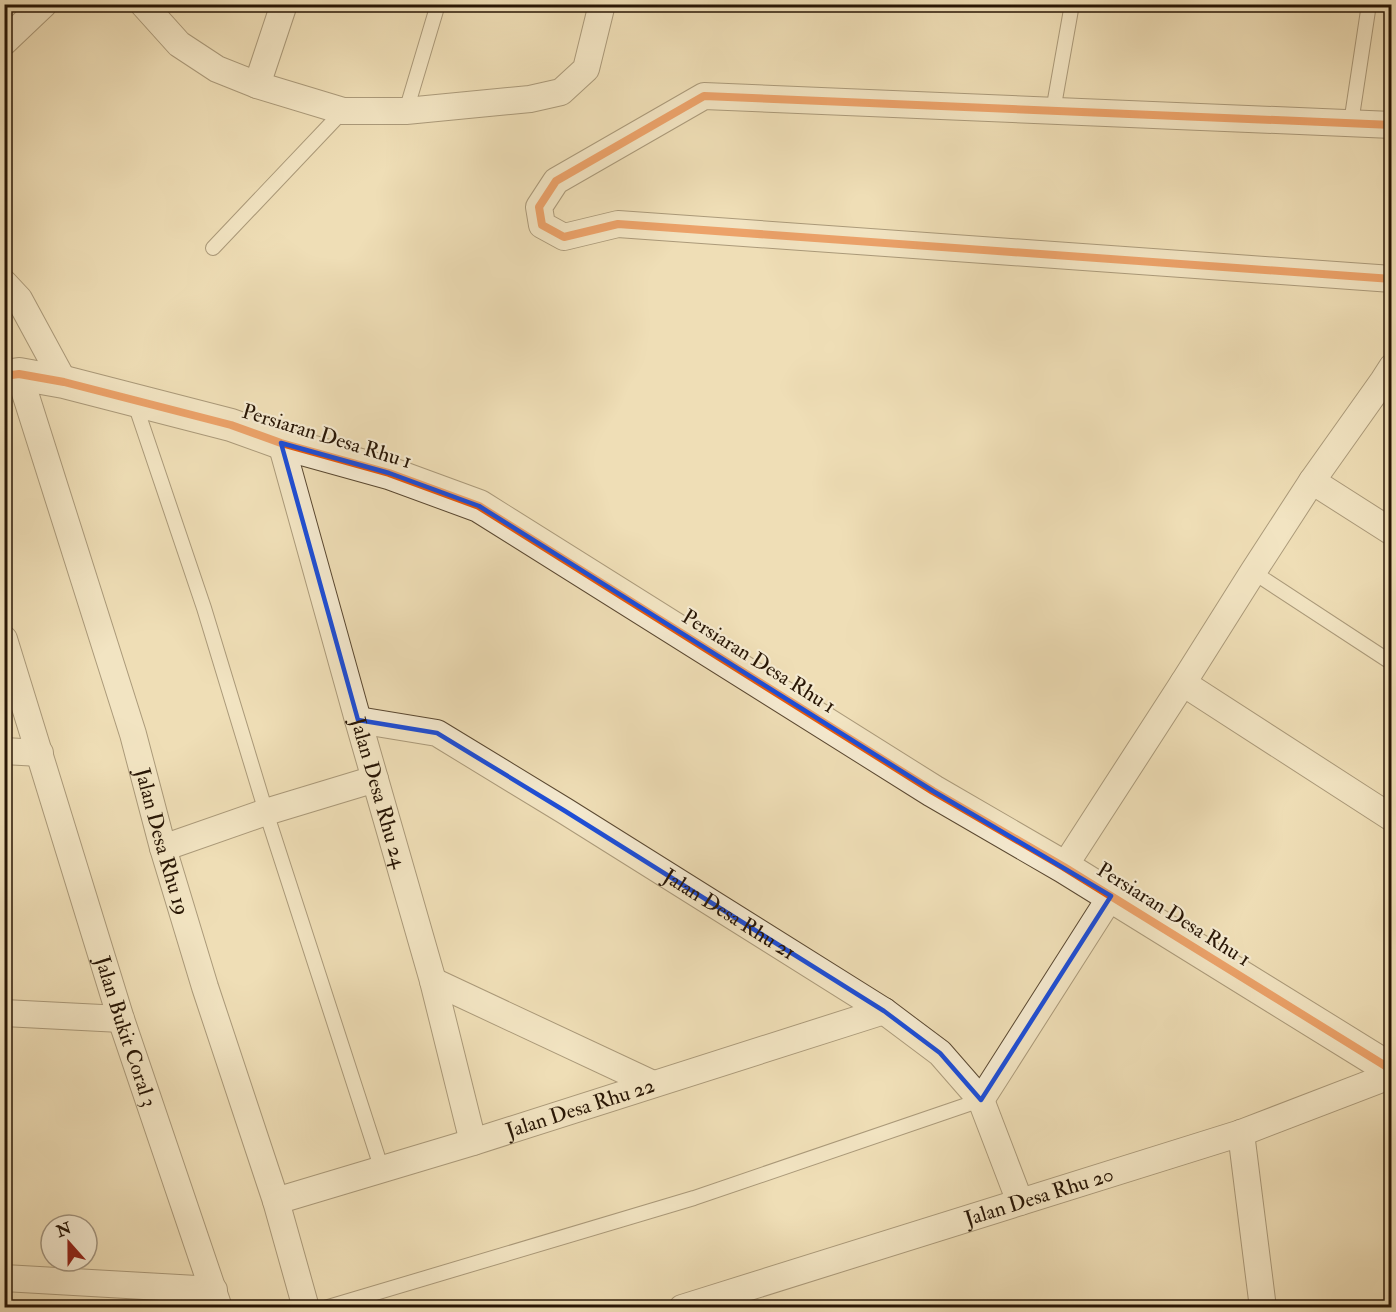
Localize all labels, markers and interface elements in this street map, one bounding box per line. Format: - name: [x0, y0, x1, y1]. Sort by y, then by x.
- street label: Persiaran Desa Rhu 1: [239, 398, 415, 475]
- street label: Persiaran Desa Rhu 1: [677, 603, 841, 720]
- street label: Jalan Desa Rhu 24: [344, 713, 413, 873]
- street label: Jalan Desa Rhu 19: [128, 764, 195, 918]
- street label: Persiaran Desa Rhu 1: [1092, 856, 1256, 973]
- street label: Jalan Desa Rhu 21: [657, 862, 800, 966]
- street label: Jalan Bukit Coral 3: [88, 952, 163, 1111]
- street label: Jalan Desa Rhu 22: [501, 1072, 658, 1145]
- street label: Jalan Desa Rhu 20: [960, 1161, 1117, 1233]
- north arrow: [39, 1213, 99, 1273]
- text: N: [53, 1218, 75, 1242]

